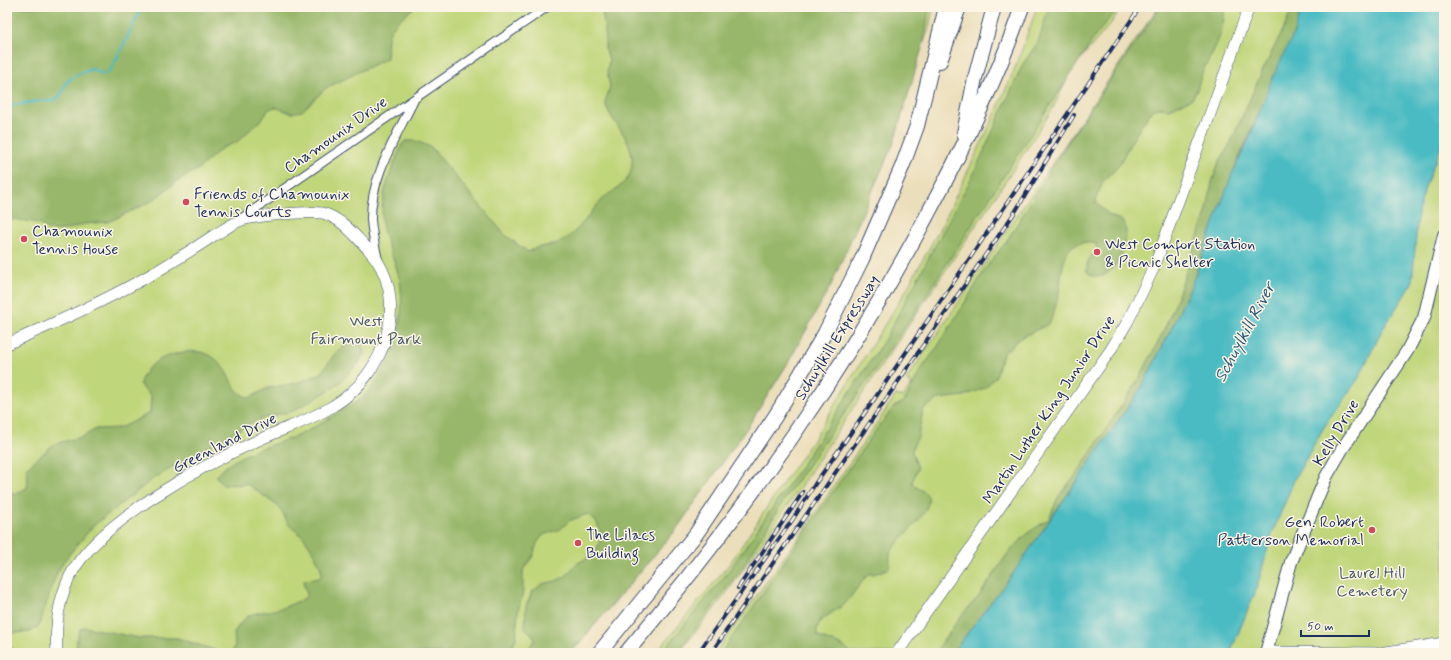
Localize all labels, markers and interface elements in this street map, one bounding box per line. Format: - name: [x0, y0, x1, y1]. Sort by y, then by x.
- street label: Chamounix Drive: [280, 92, 392, 179]
- place label: Friends of Chamounix Tennis Courts: [194, 184, 349, 223]
- marker: Friends of Chamounix Tennis Courts: [181, 197, 191, 207]
- place label: Chamounix Tennis House: [32, 221, 118, 260]
- marker: Chamounix Tennis House: [19, 234, 29, 244]
- place label: West Comfort Station & Picnic Shelter: [1105, 234, 1255, 273]
- marker: West Comfort Station & Picnic Shelter: [1092, 247, 1102, 257]
- street label: Schuylkill Expressway: [790, 271, 884, 404]
- water label: Schuylkill River: [1209, 276, 1282, 386]
- park label: West Fairmount Park: [311, 311, 421, 350]
- street label: Martin Luther King Junior Drive: [978, 311, 1120, 508]
- street label: Kelly Drive: [1308, 396, 1364, 470]
- street label: Greenland Drive: [169, 408, 280, 479]
- place label: Gen. Robert Patterson Memorial: [1217, 512, 1364, 551]
- place label: The Lilacs Building: [586, 525, 655, 565]
- marker: Gen. Robert Patterson Memorial: [1367, 525, 1377, 535]
- marker: The Lilacs Building: [573, 538, 583, 548]
- park label: Laurel Hill Cemetery: [1336, 563, 1408, 602]
- scale bar: [1301, 612, 1369, 638]
- text: 50 m: [1307, 619, 1334, 635]

